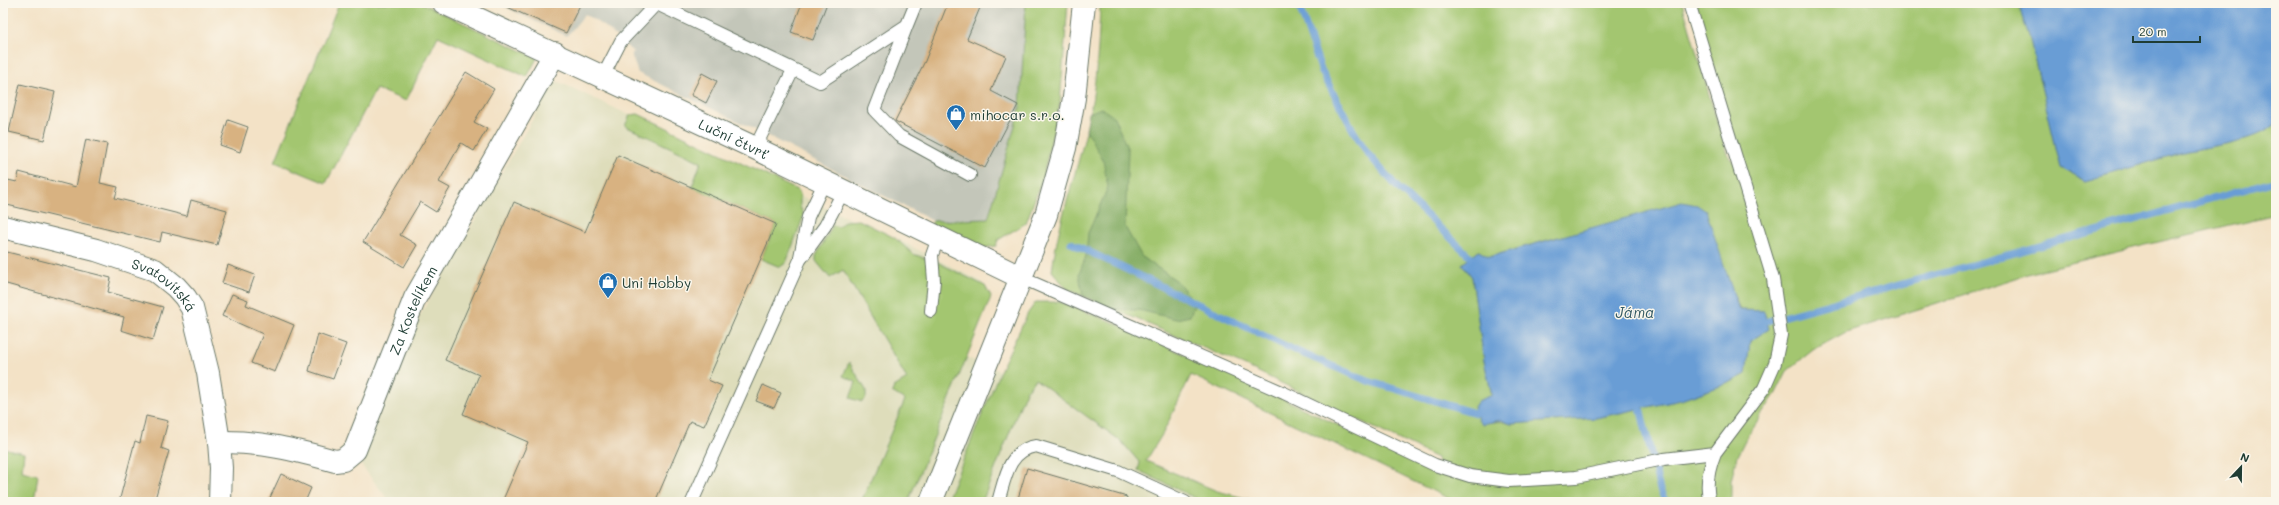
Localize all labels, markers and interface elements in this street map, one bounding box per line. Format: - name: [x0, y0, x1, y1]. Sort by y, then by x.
- scale bar: [2133, 18, 2200, 44]
- text: 20 m: [2139, 23, 2167, 39]
- shop icon: mihocar s.r.o.: [945, 103, 967, 131]
- place label: mihocar s.r.o.: [970, 105, 1065, 124]
- street label: Luční čtvrť: [696, 114, 773, 163]
- street label: Svatovítská: [129, 253, 201, 315]
- street label: Za Kostelíkem: [384, 262, 441, 358]
- shop icon: Uni Hobby: [597, 271, 619, 299]
- place label: Uni Hobby: [622, 273, 691, 292]
- water label: Jáma: [1616, 302, 1654, 322]
- north arrow: [2221, 447, 2261, 487]
- text: N: [2238, 449, 2252, 466]

